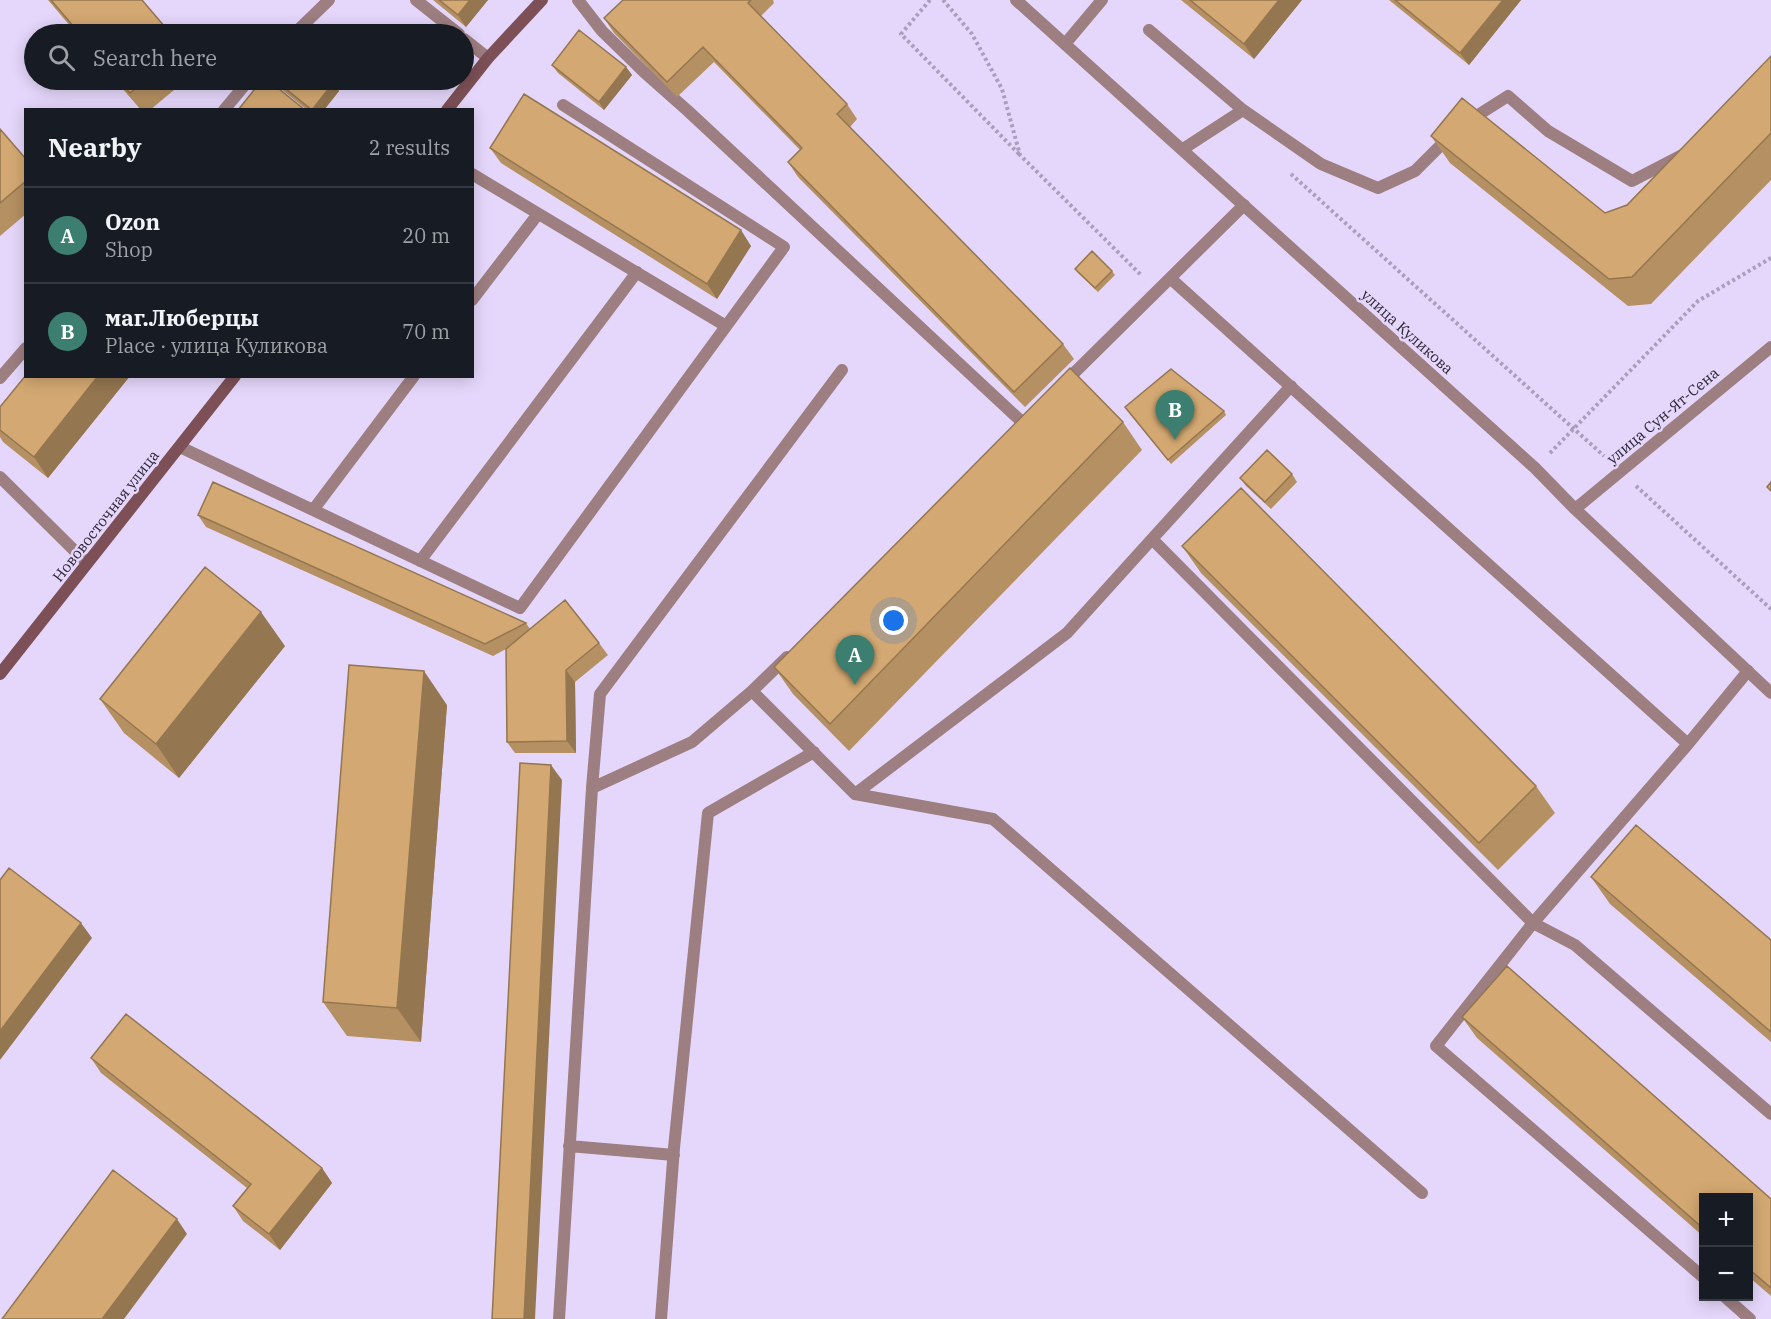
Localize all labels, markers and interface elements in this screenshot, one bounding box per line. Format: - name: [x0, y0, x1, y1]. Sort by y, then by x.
- search box: [24, 24, 474, 90]
- icon: search: [45, 41, 78, 74]
- text: Search here: [93, 43, 217, 72]
- text: Nearby: [48, 130, 142, 164]
- text: 2 results: [369, 134, 450, 161]
- text: Ozon: [105, 207, 160, 236]
- text: A: [61, 222, 74, 249]
- text: 20 m: [402, 222, 450, 249]
- text: Shop: [105, 236, 153, 263]
- street label: улица Куликова: [1357, 285, 1457, 378]
- text: маг.Люберцы: [105, 303, 259, 332]
- text: B: [60, 318, 75, 345]
- text: 70 m: [402, 318, 450, 345]
- text: Place · улица Куликова: [105, 332, 328, 359]
- street label: улица Сун-Ят-Сена: [1603, 363, 1723, 468]
- pin: B: [1156, 390, 1194, 440]
- street label: Нововосточная улица: [48, 446, 163, 585]
- your location: [879, 606, 908, 635]
- pin: A: [836, 636, 874, 685]
- map controls: [1699, 1193, 1753, 1301]
- button: +: [1699, 1193, 1753, 1247]
- button: −: [1699, 1247, 1753, 1301]

